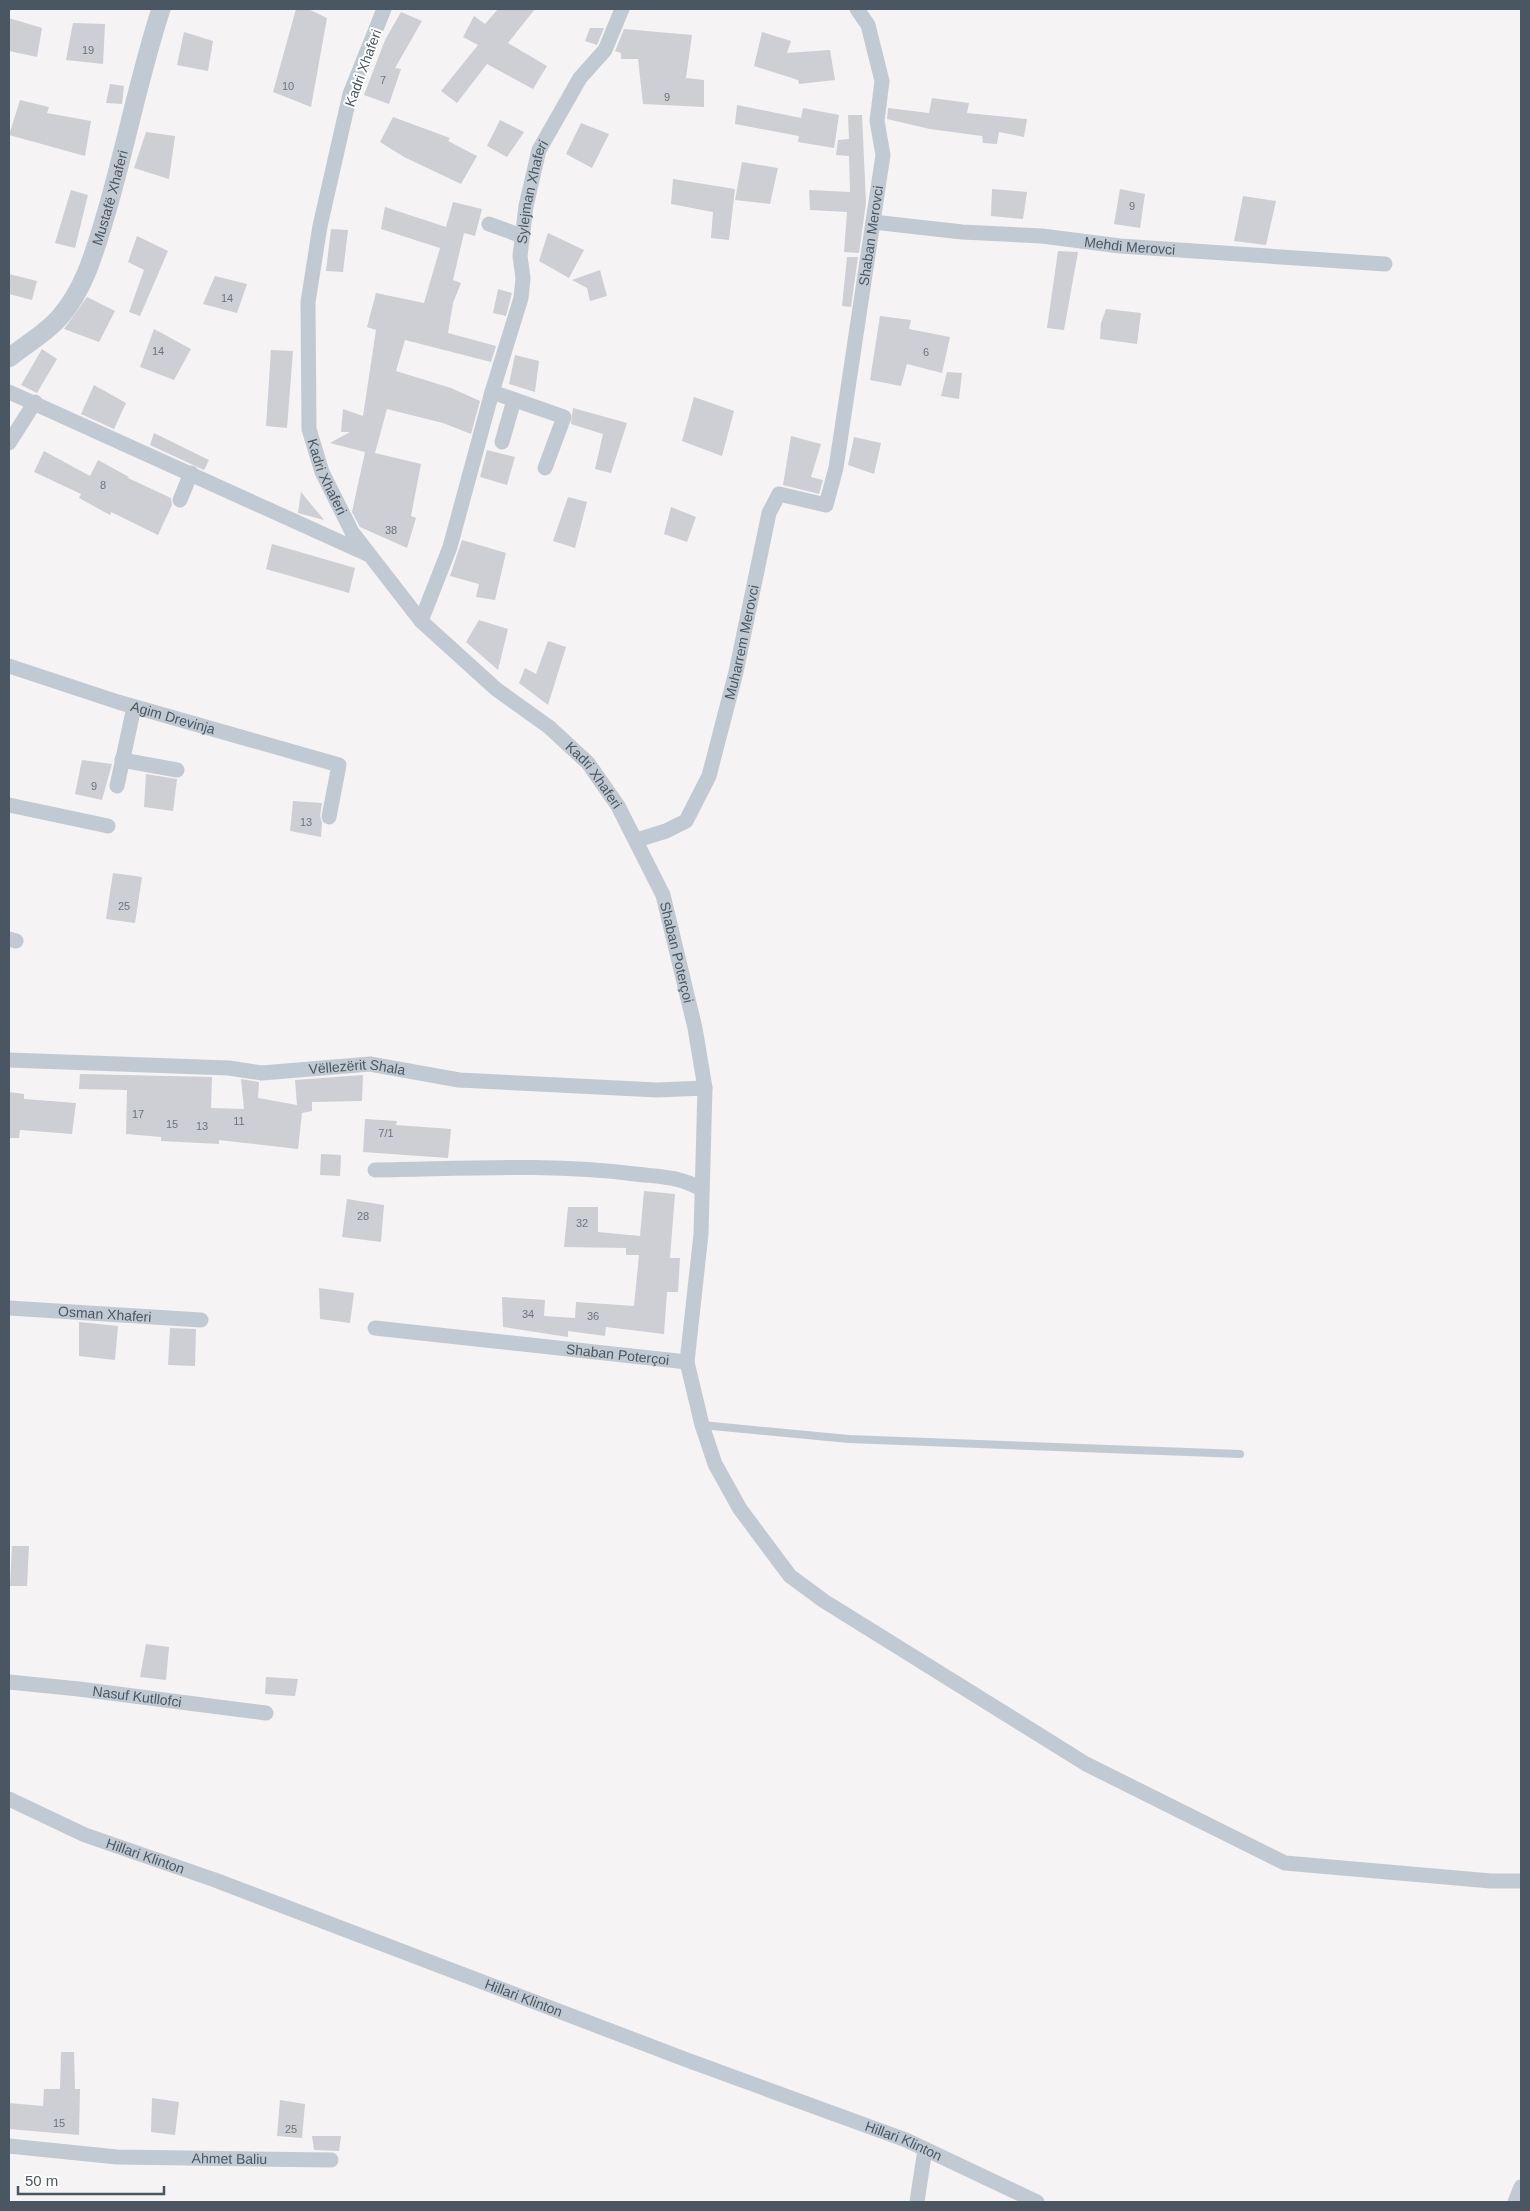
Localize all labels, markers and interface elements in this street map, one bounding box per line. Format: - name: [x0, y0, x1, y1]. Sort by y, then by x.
- street label: Kadri Xhaferi: [342, 27, 384, 109]
- house number: 19: [82, 44, 94, 56]
- house number: 7: [380, 74, 386, 86]
- house number: 10: [282, 80, 294, 92]
- house number: 9: [664, 91, 670, 103]
- street label: Sylejman Xhaferi: [514, 137, 551, 245]
- street label: Mustafë Xhaferi: [89, 148, 131, 247]
- street label: Shaban Merovci: [855, 185, 886, 287]
- house number: 9: [1129, 200, 1135, 212]
- street label: Mehdi Merovci: [1083, 234, 1176, 258]
- house number: 14: [221, 292, 233, 304]
- house number: 14: [152, 345, 164, 357]
- house number: 6: [923, 346, 929, 358]
- street label: Kadri Xhaferi: [304, 437, 350, 517]
- house number: 8: [100, 479, 106, 491]
- house number: 38: [385, 524, 397, 536]
- street label: Muharrem Merovci: [721, 584, 762, 701]
- street label: Agim Drevinja: [129, 698, 217, 737]
- street label: Kadri Xhaferi: [562, 738, 625, 811]
- house number: 9: [91, 780, 97, 792]
- house number: 13: [300, 816, 312, 828]
- house number: 25: [118, 900, 130, 912]
- street label: Shaban Poterçoi: [657, 900, 697, 1004]
- street label: Vëllezërit Shala: [308, 1056, 407, 1078]
- house number: 17: [132, 1108, 144, 1120]
- house number: 11: [233, 1115, 245, 1127]
- house number: 15: [166, 1118, 178, 1130]
- house number: 13: [196, 1120, 208, 1132]
- house number: 7/1: [378, 1127, 394, 1139]
- house number: 28: [357, 1210, 369, 1222]
- house number: 32: [576, 1217, 588, 1229]
- street label: Osman Xhaferi: [58, 1303, 152, 1325]
- house number: 34: [522, 1308, 534, 1320]
- house number: 36: [587, 1310, 599, 1322]
- street label: Shaban Poterçoi: [565, 1341, 670, 1368]
- street label: Nasuf Kutllofci: [92, 1683, 183, 1710]
- street label: Hillari Klinton: [104, 1835, 187, 1877]
- street label: Hillari Klinton: [483, 1976, 565, 2020]
- house number: 15: [53, 2117, 65, 2129]
- street label: Hillari Klinton: [863, 2118, 945, 2164]
- house number: 25: [285, 2123, 297, 2135]
- street label: Ahmet Baliu: [192, 2150, 267, 2167]
- scale bar: [18, 2164, 164, 2196]
- text: 50 m: [25, 2172, 58, 2189]

